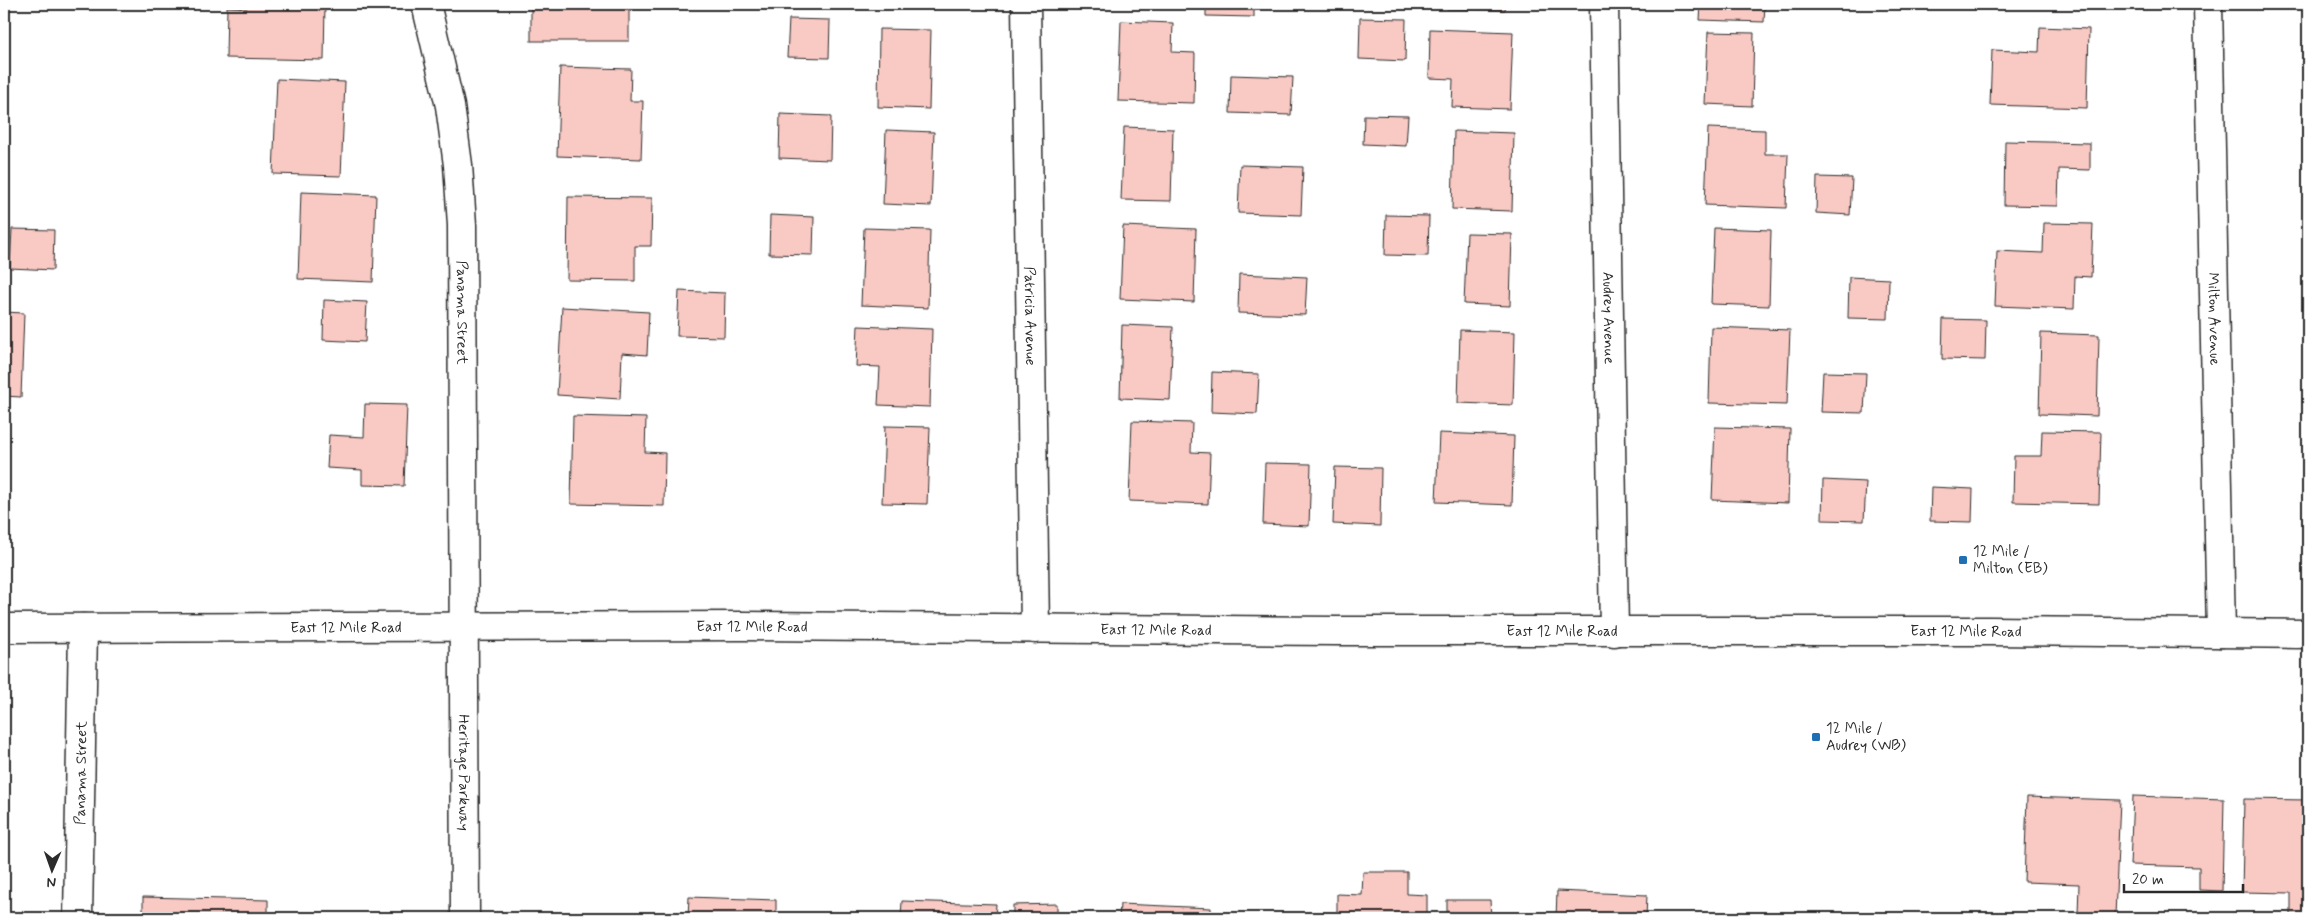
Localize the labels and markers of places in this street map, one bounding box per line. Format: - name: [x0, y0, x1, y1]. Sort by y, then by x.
- place label: 12 Mile / Milton (EB): [1973, 542, 2048, 579]
- marker: 12 Mile / Milton (EB): [1957, 554, 1969, 566]
- place label: 12 Mile / Audrey (WB): [1826, 719, 1906, 756]
- marker: 12 Mile / Audrey (WB): [1810, 731, 1822, 743]

